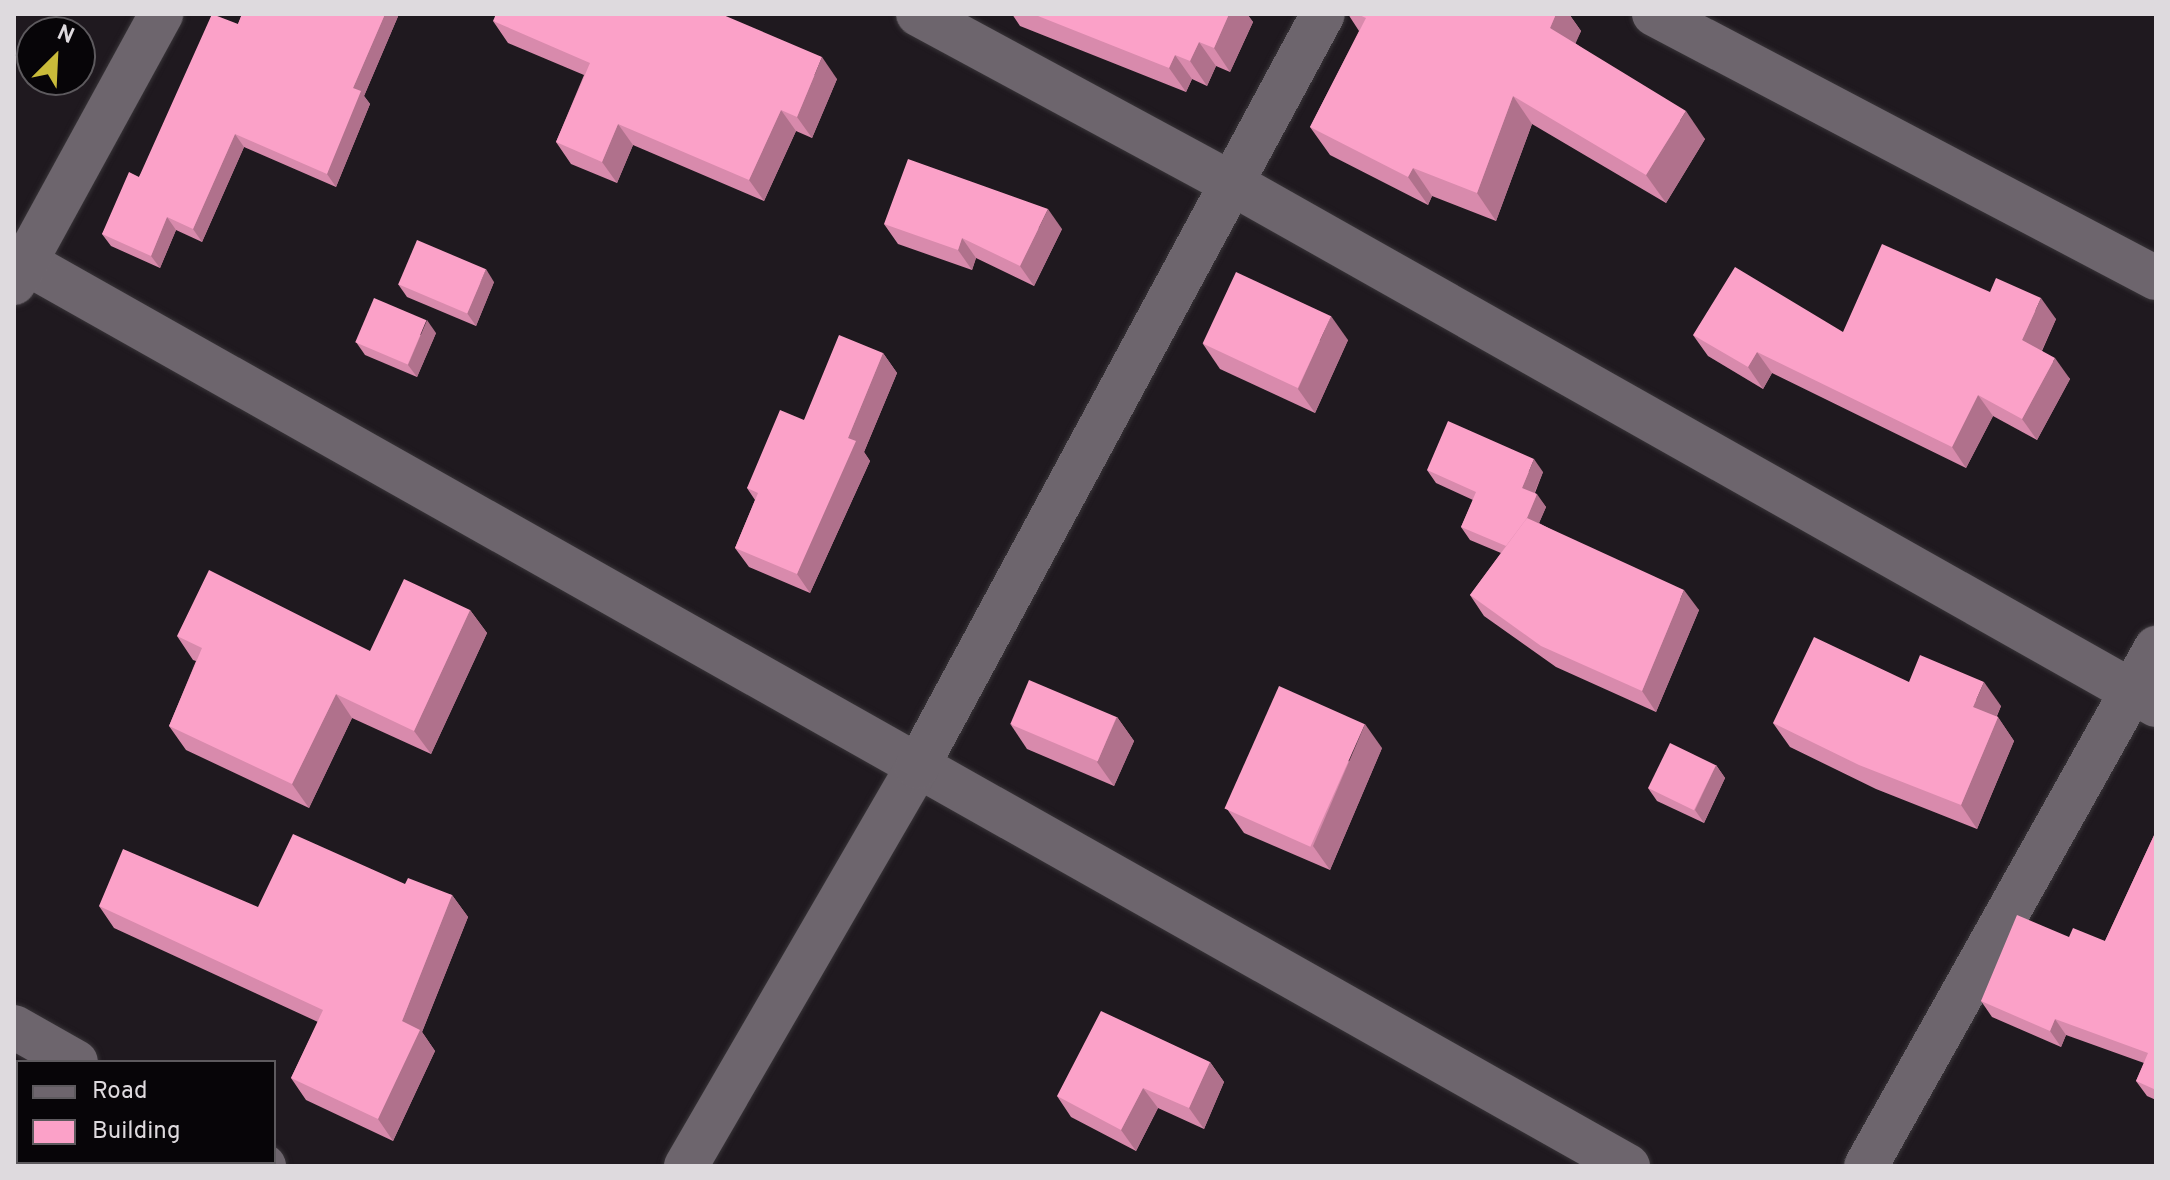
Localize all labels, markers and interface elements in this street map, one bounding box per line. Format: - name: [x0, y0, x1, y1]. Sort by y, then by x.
- north arrow: [16, 16, 96, 96]
- text: N: [52, 20, 78, 51]
- legend: [16, 1060, 276, 1164]
- text: Road: [92, 1077, 148, 1107]
- text: Building: [92, 1117, 181, 1147]

